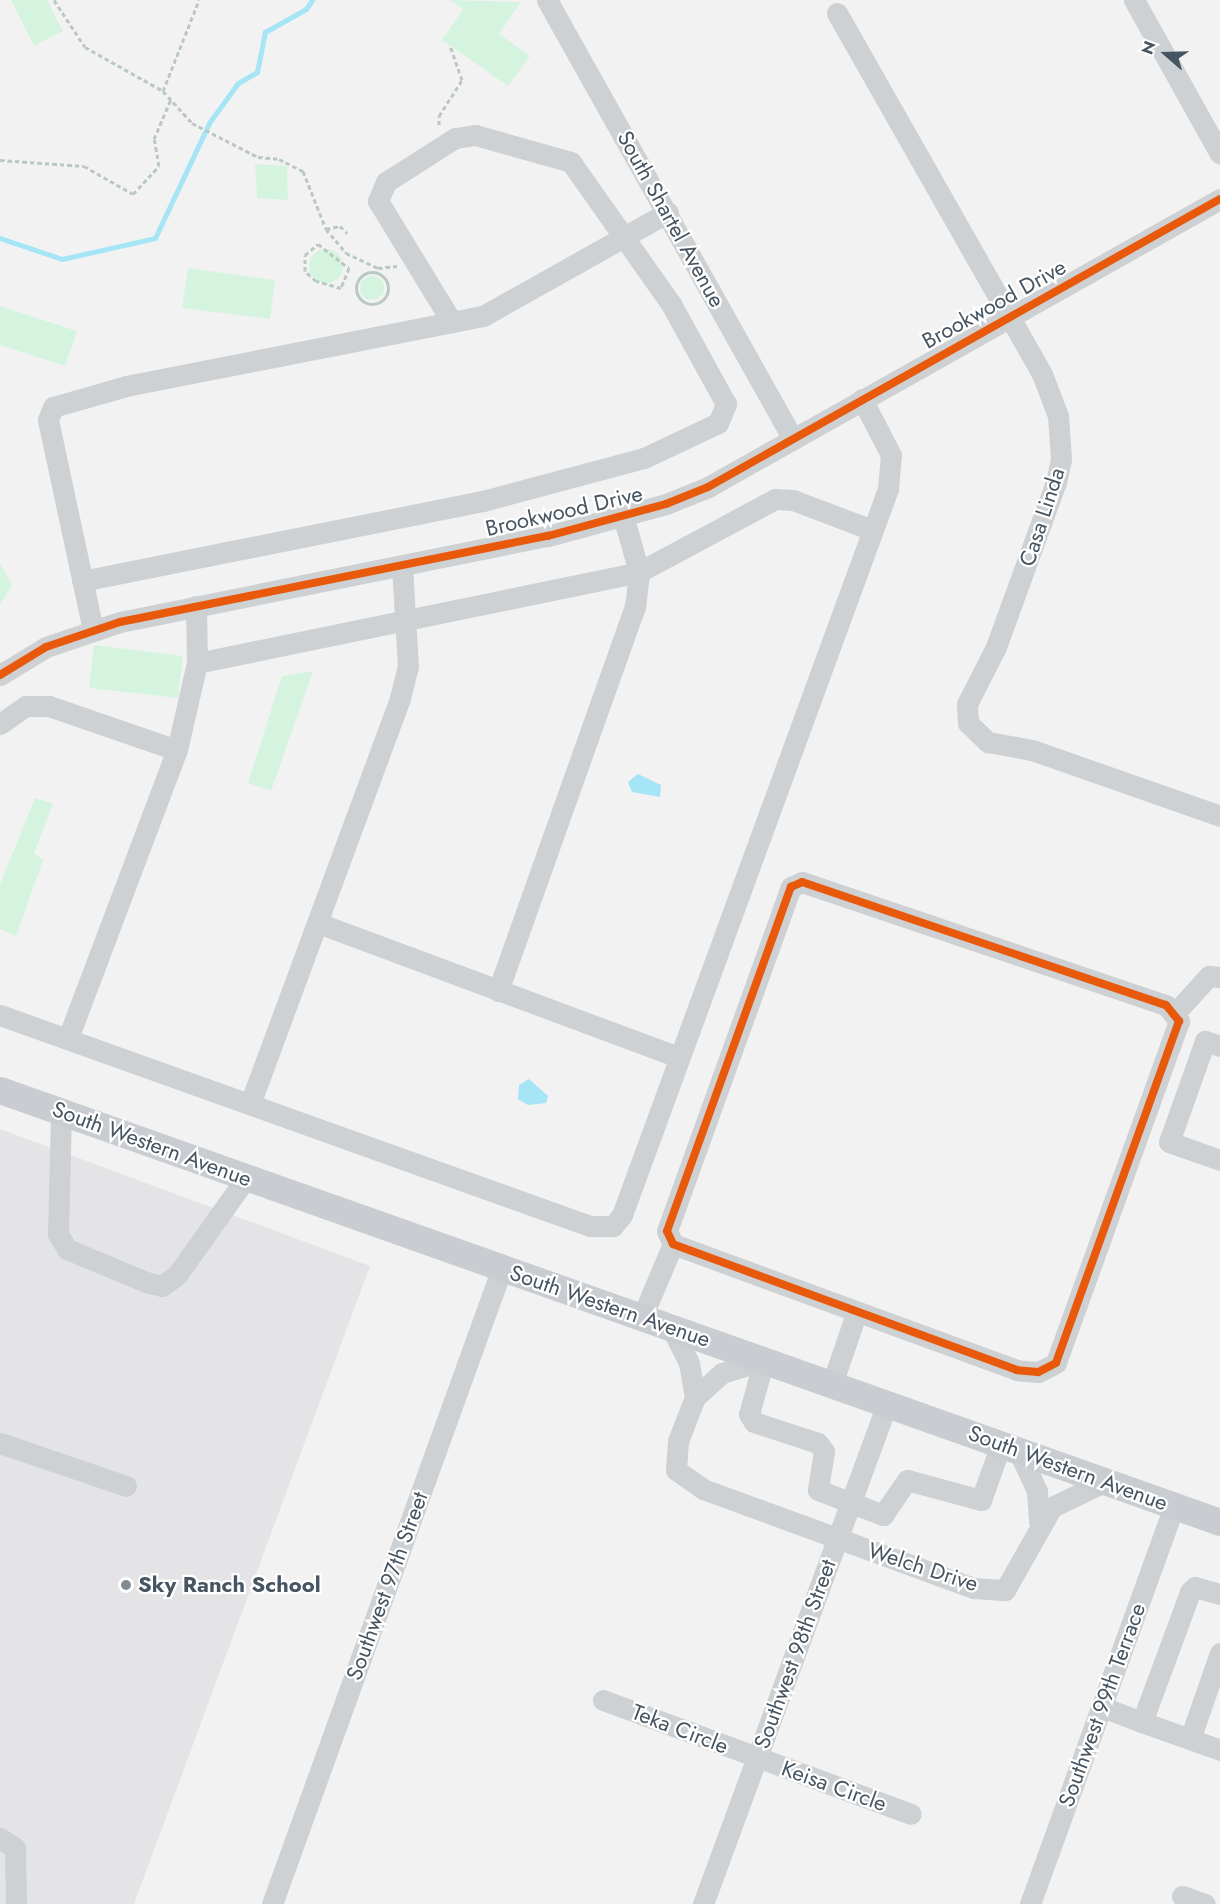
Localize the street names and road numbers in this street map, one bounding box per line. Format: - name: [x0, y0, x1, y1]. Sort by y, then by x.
- street label: South Shartel Avenue: [612, 126, 730, 312]
- street label: Brookwood Drive: [918, 254, 1070, 354]
- street label: Casa Linda: [1014, 464, 1070, 570]
- street label: Brookwood Drive: [483, 480, 645, 542]
- street label: South Western Avenue: [49, 1096, 255, 1192]
- street label: South Western Avenue: [506, 1259, 714, 1353]
- street label: South Western Avenue: [965, 1420, 1171, 1516]
- street label: Southwest 97th Street: [341, 1488, 433, 1684]
- street label: Welch Drive: [865, 1537, 981, 1597]
- street label: Southwest 98th Street: [748, 1556, 842, 1752]
- street label: Southwest 99th Terrace: [1053, 1600, 1151, 1810]
- street label: Teka Circle: [628, 1699, 732, 1759]
- street label: Keisa Circle: [778, 1755, 890, 1817]

